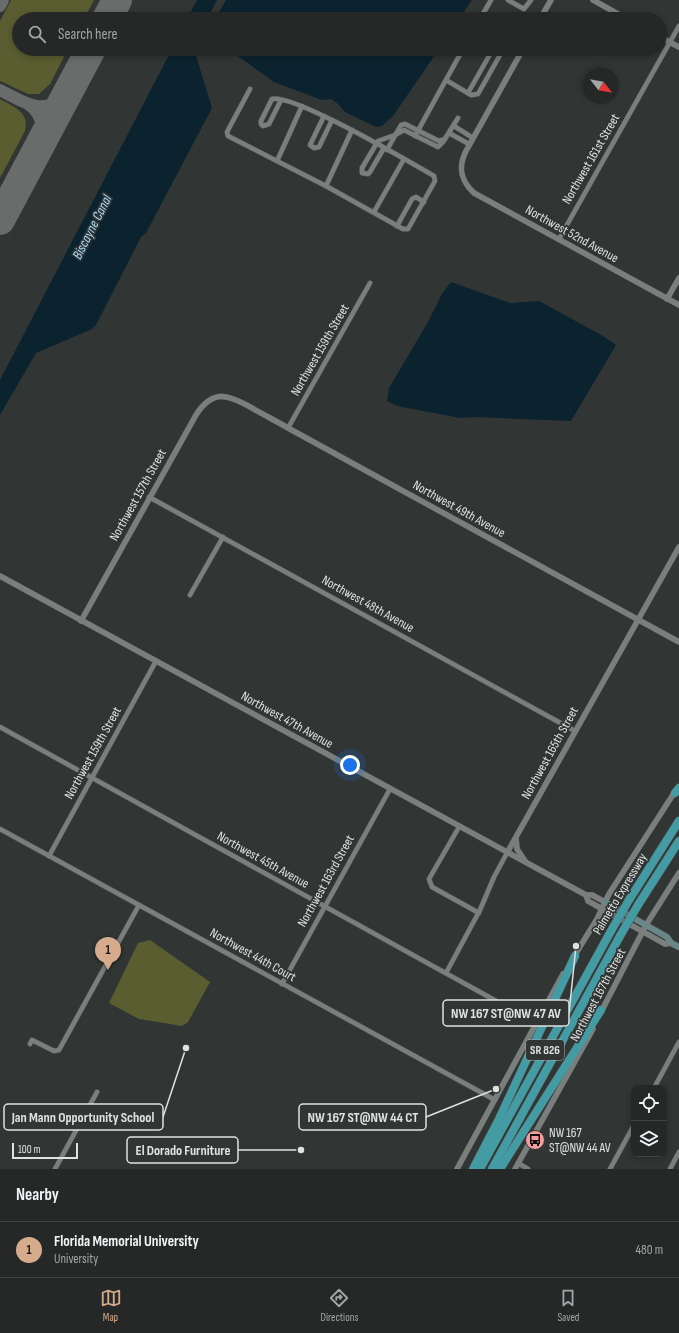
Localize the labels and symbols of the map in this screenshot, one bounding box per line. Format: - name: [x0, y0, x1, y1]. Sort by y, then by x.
- north arrow: [583, 68, 619, 104]
- street label: Northwest 161st Street: [559, 111, 623, 207]
- water label: Biscayne Canal: [69, 192, 116, 262]
- street label: Northwest 52nd Avenue: [523, 202, 621, 266]
- street label: Northwest 159th Street: [287, 301, 353, 399]
- street label: Northwest 157th Street: [106, 446, 170, 544]
- street label: Northwest 49th Avenue: [410, 477, 508, 541]
- street label: Northwest 48th Avenue: [319, 572, 417, 636]
- street label: Northwest 47th Avenue: [238, 688, 336, 752]
- street label: Northwest 159th Street: [61, 704, 125, 802]
- street label: Northwest 165th Street: [518, 704, 582, 802]
- your location: [340, 755, 360, 775]
- street label: Northwest 45th Avenue: [214, 828, 312, 892]
- street label: Northwest 163rd Street: [294, 832, 358, 930]
- street label: Palmetto Expressway: [589, 850, 651, 938]
- street label: Northwest 44th Court: [207, 925, 299, 985]
- pin: 1: [95, 937, 121, 970]
- street label: Northwest 167th Street: [567, 946, 629, 1044]
- callout: NW 167 ST@NW 47 AV: [443, 1000, 569, 1026]
- text: NW 167 ST@NW 47 AV: [451, 1005, 561, 1022]
- road number: SR 826: [526, 1040, 564, 1060]
- callout: Jan Mann Opportunity School: [4, 1104, 163, 1130]
- callout: NW 167 ST@NW 44 CT: [299, 1104, 426, 1130]
- text: Jan Mann Opportunity School: [11, 1109, 154, 1126]
- text: NW 167 ST@NW 44 CT: [308, 1109, 418, 1126]
- place label: NW 167 ST@NW 44 AV: [549, 1125, 611, 1156]
- bus stop icon: NW 167 ST@NW 44 AV: [524, 1129, 546, 1151]
- callout: El Dorado Furniture: [127, 1137, 238, 1163]
- scale bar: [12, 1141, 78, 1160]
- text: El Dorado Furniture: [136, 1142, 230, 1159]

